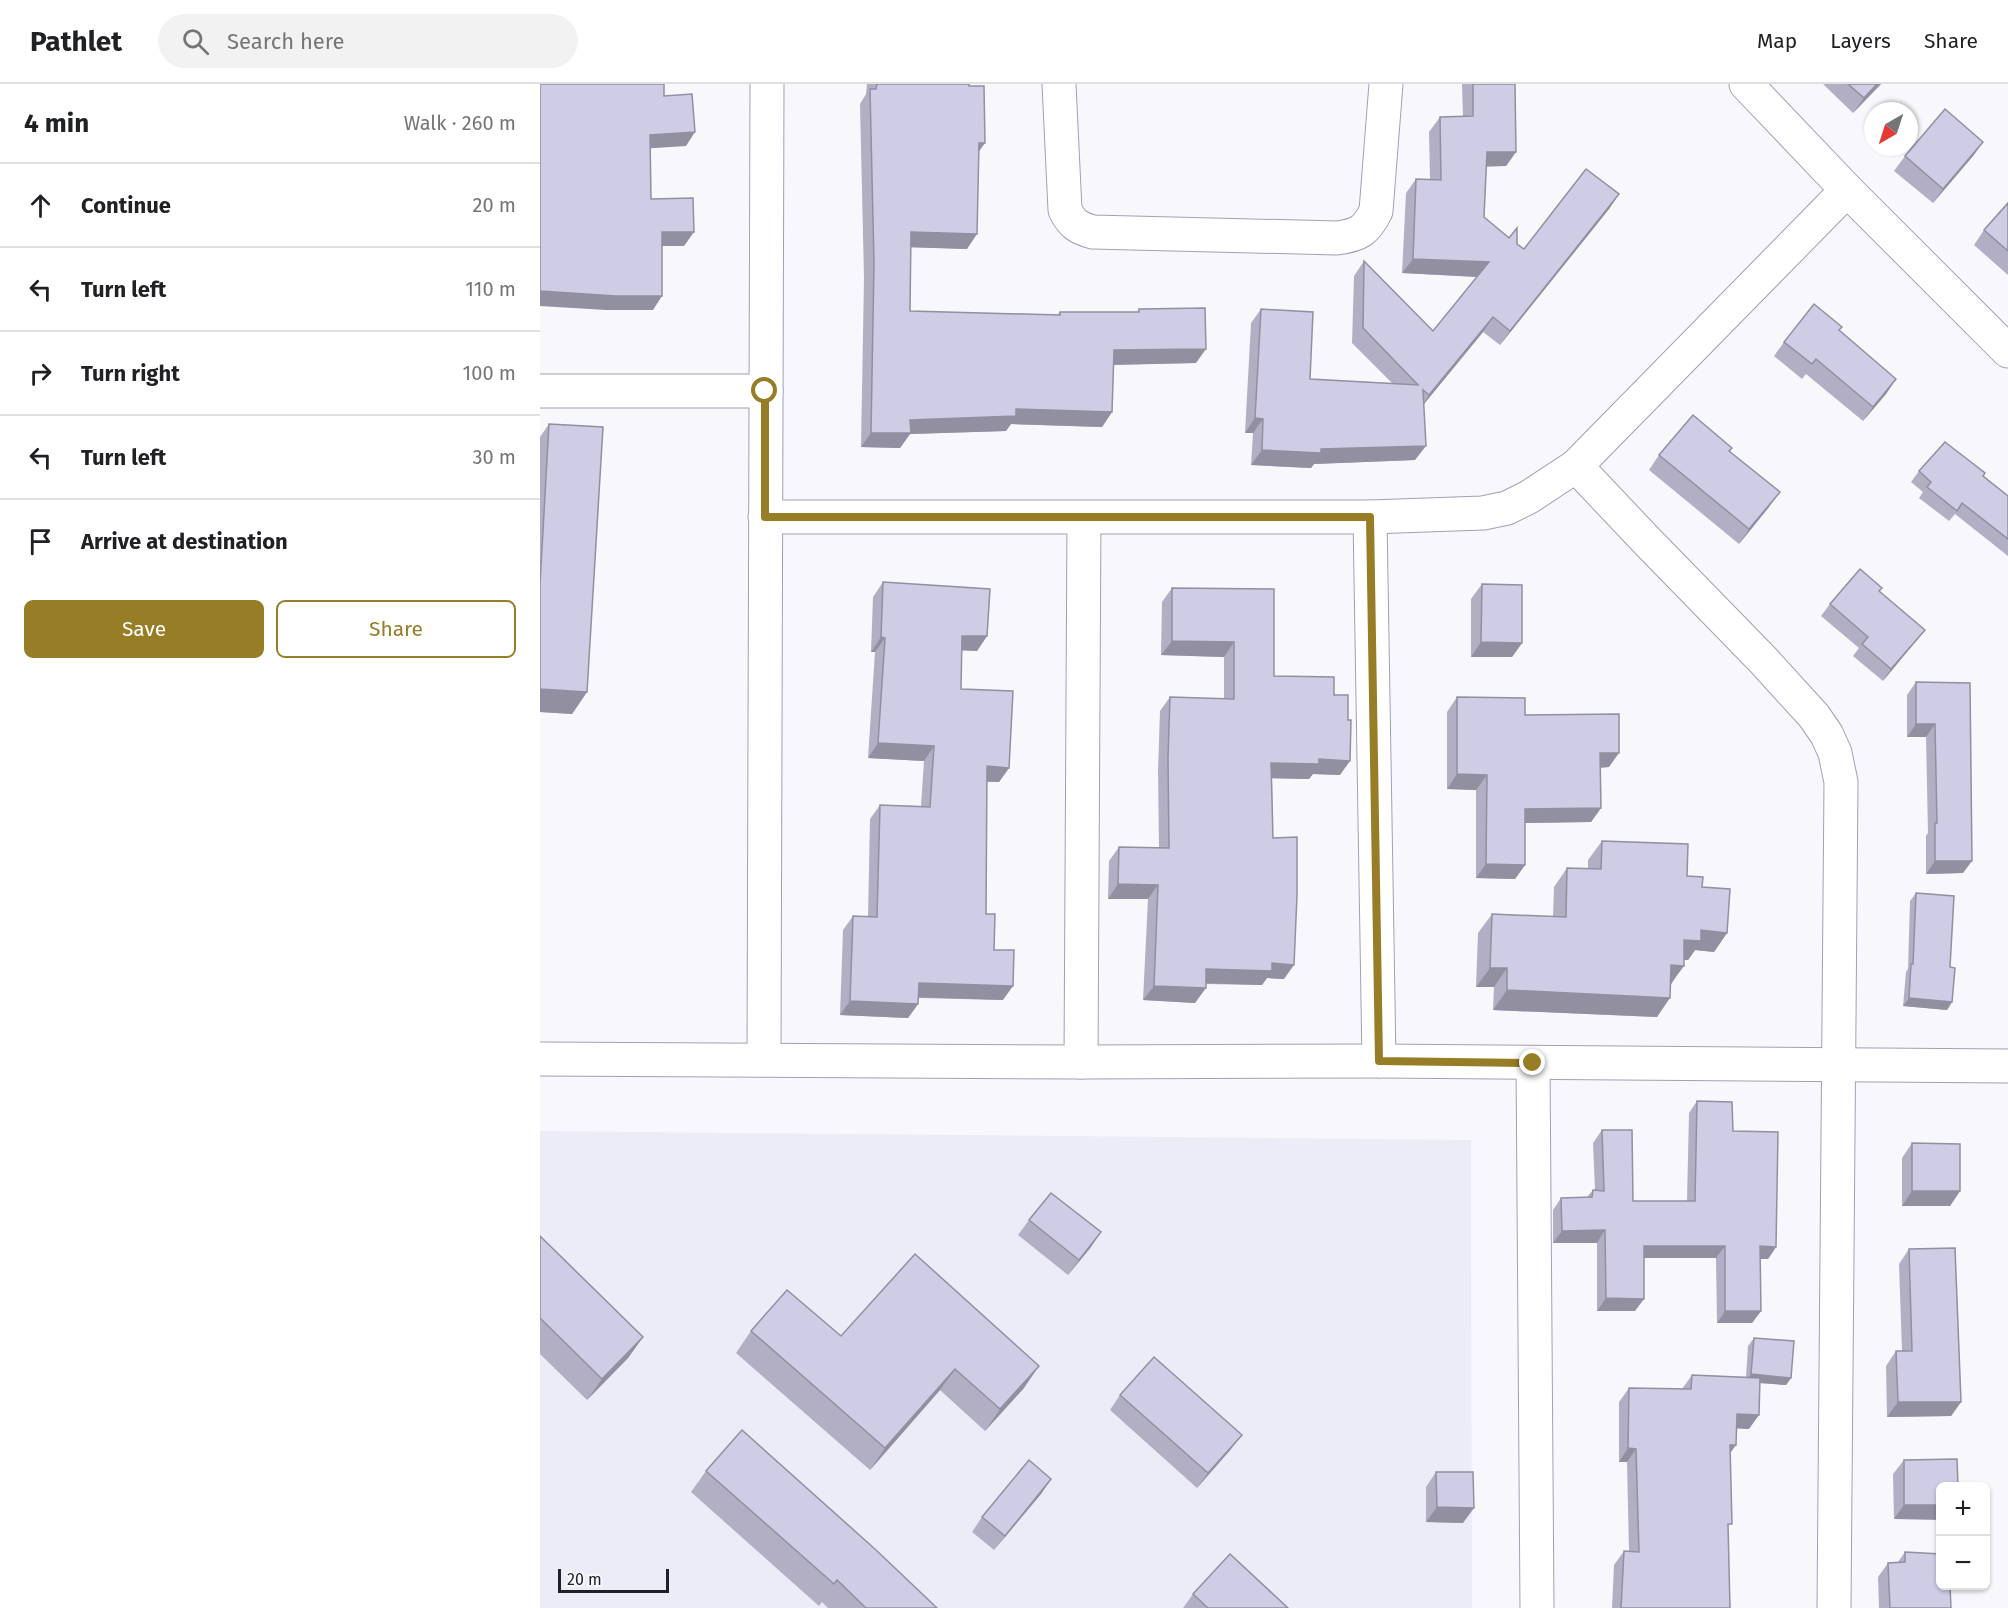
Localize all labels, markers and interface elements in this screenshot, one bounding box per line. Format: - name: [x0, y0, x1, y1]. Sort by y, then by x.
- search box: [158, 14, 578, 68]
- text: Pathlet: [30, 25, 122, 58]
- icon: search: [179, 25, 212, 58]
- text: Search here: [227, 28, 345, 55]
- text: Map: [1757, 28, 1797, 54]
- text: Layers: [1830, 28, 1891, 54]
- text: Share: [1924, 28, 1978, 54]
- north arrow: [1864, 102, 1918, 156]
- text: 4 min: [24, 108, 89, 139]
- text: Walk · 260 m: [404, 111, 516, 135]
- icon: ahead: [24, 189, 57, 222]
- text: Continue: [81, 192, 171, 219]
- text: 20 m: [473, 193, 516, 217]
- icon: left: [24, 273, 57, 306]
- text: Turn left: [81, 276, 166, 303]
- text: 110 m: [465, 277, 516, 301]
- icon: right: [24, 357, 57, 390]
- text: Turn right: [81, 360, 180, 387]
- text: 100 m: [463, 361, 516, 385]
- route start: [751, 377, 777, 403]
- icon: left: [24, 441, 57, 474]
- text: Turn left: [81, 444, 166, 471]
- text: 30 m: [472, 445, 516, 469]
- icon: arrive: [24, 525, 57, 558]
- text: Arrive at destination: [81, 528, 288, 555]
- button: Save: [24, 600, 264, 658]
- button: Share: [276, 600, 516, 658]
- route end: [1519, 1049, 1545, 1075]
- map controls: [1936, 1482, 1990, 1590]
- button: +: [1936, 1482, 1990, 1536]
- button: −: [1936, 1536, 1990, 1590]
- scale bar: [558, 1566, 669, 1594]
- text: 20 m: [567, 1570, 602, 1589]

